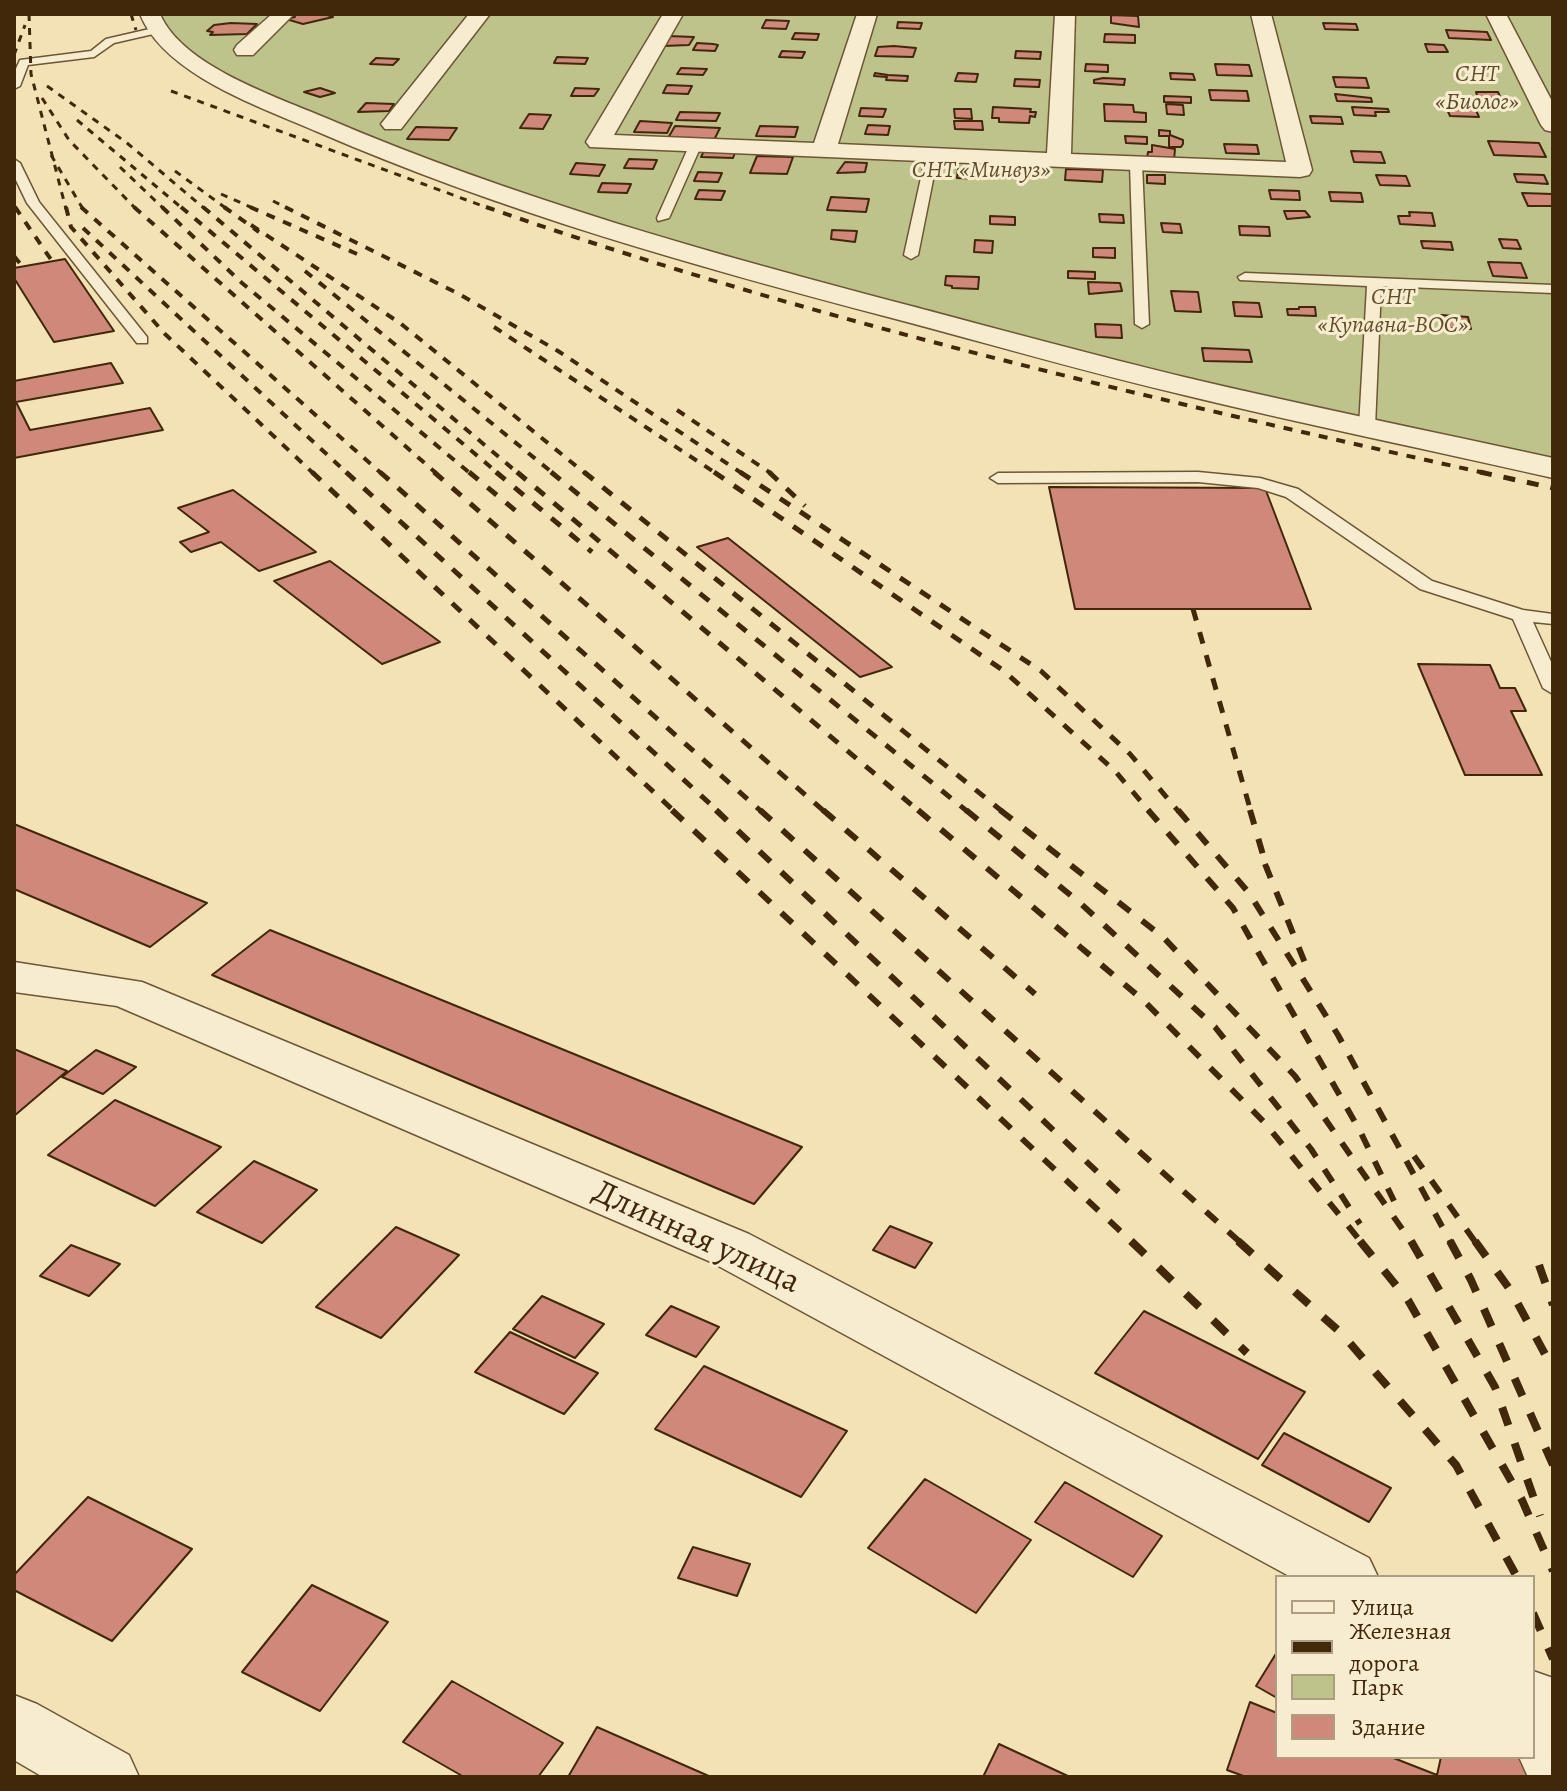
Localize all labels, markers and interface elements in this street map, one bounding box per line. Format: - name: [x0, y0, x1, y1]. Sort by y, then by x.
- park label: СНТ «Биолог»: [1435, 61, 1519, 117]
- park label: СНТ «Минвуз»: [912, 157, 1050, 185]
- park label: СНТ «Купавна-ВОС»: [1318, 284, 1468, 340]
- street label: Длинная улица: [586, 1172, 806, 1304]
- legend: [1275, 1575, 1535, 1759]
- text: Улица: [1351, 1591, 1414, 1623]
- text: Железная дорога: [1349, 1615, 1451, 1679]
- text: Парк: [1351, 1671, 1404, 1703]
- text: Здание: [1351, 1711, 1426, 1743]

